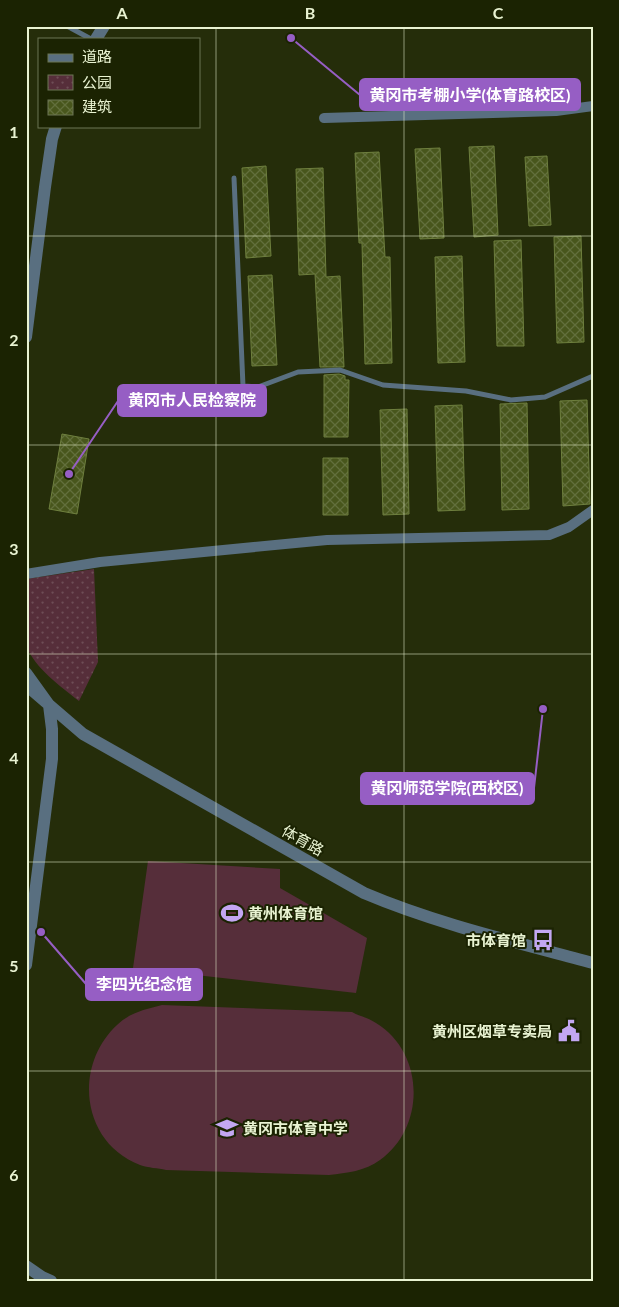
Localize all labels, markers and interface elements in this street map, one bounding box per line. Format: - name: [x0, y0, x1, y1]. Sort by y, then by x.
- text: A: [115, 3, 128, 22]
- text: B: [305, 3, 315, 22]
- text: C: [493, 3, 504, 22]
- legend: [38, 38, 200, 128]
- text: 道路: [82, 47, 112, 65]
- text: 公园: [82, 73, 112, 91]
- callout: 黄冈市考棚小学(体育路校区): [360, 79, 580, 110]
- text: 黄冈市考棚小学(体育路校区): [370, 85, 570, 104]
- text: 建筑: [82, 97, 112, 115]
- text: 1: [9, 122, 19, 141]
- text: 2: [9, 330, 19, 349]
- callout: 黄冈市人民检察院: [118, 385, 266, 416]
- text: 黄冈市人民检察院: [128, 390, 256, 409]
- text: 3: [9, 539, 19, 558]
- text: 4: [9, 748, 19, 767]
- callout: 黄冈师范学院(西校区): [361, 773, 534, 804]
- text: 黄冈师范学院(西校区): [371, 778, 523, 797]
- street label: 体育路: [279, 821, 327, 859]
- sports icon: 黄州体育馆: [219, 900, 245, 926]
- place label: 黄州体育馆: [248, 904, 323, 922]
- bus stop icon: 市体育馆: [530, 927, 556, 953]
- place label: 市体育馆: [466, 931, 526, 949]
- text: 5: [9, 956, 19, 975]
- callout: 李四光纪念馆: [86, 969, 202, 1000]
- text: 李四光纪念馆: [96, 974, 192, 993]
- public building icon: 黄州区烟草专卖局: [556, 1018, 582, 1044]
- place label: 黄州区烟草专卖局: [432, 1022, 552, 1040]
- school or university icon: 黄冈市体育中学: [214, 1115, 240, 1141]
- place label: 黄冈市体育中学: [243, 1119, 348, 1137]
- text: 6: [9, 1165, 19, 1184]

